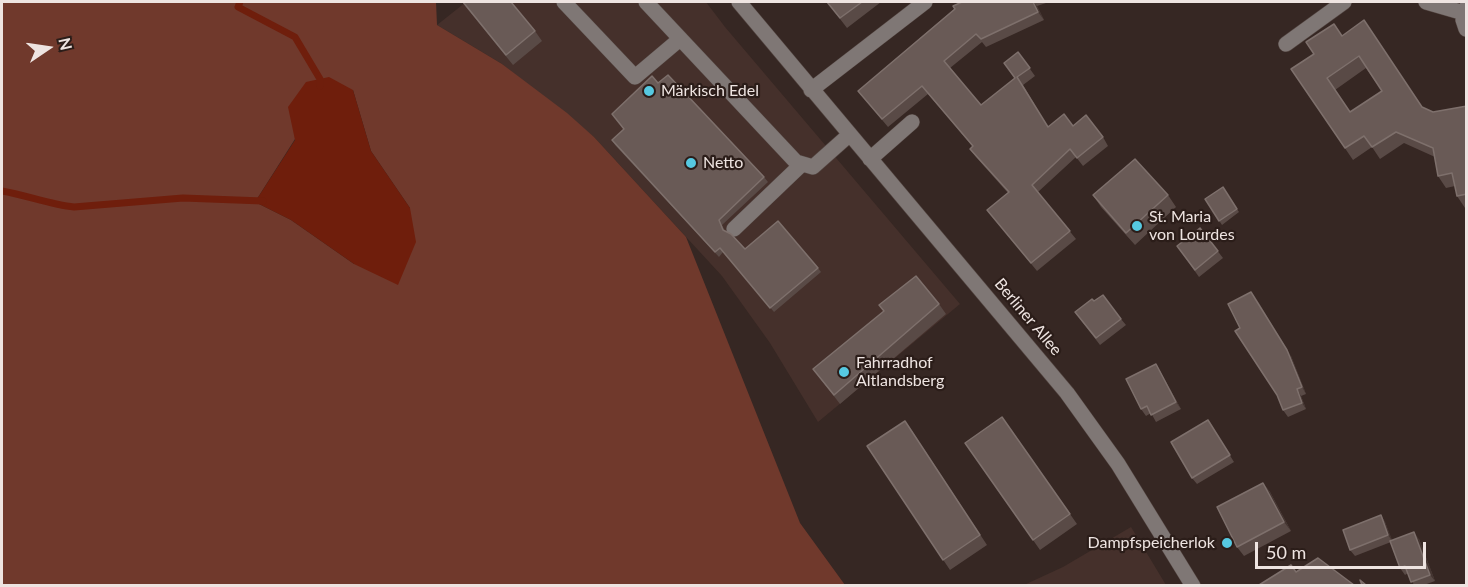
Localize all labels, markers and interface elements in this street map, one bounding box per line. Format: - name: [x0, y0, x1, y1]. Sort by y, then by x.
- north arrow: [18, 18, 78, 78]
- text: N: [55, 36, 77, 52]
- place label: Märkisch Edel: [661, 81, 759, 101]
- marker: Märkisch Edel: [642, 84, 656, 98]
- place label: Netto: [703, 153, 743, 173]
- marker: Netto: [684, 156, 698, 170]
- place label: St. Maria von Lourdes: [1149, 207, 1235, 245]
- marker: St. Maria von Lourdes: [1130, 219, 1144, 233]
- street label: Berliner Allee: [990, 275, 1066, 359]
- place label: Fahrradhof Altlandsberg: [856, 353, 944, 391]
- marker: Fahrradhof Altlandsberg: [837, 365, 851, 379]
- scale bar: [1258, 530, 1429, 568]
- place label: Dampfspeicherlok: [1087, 533, 1215, 553]
- marker: Dampfspeicherlok: [1220, 536, 1234, 550]
- text: 50 m: [1266, 541, 1306, 563]

